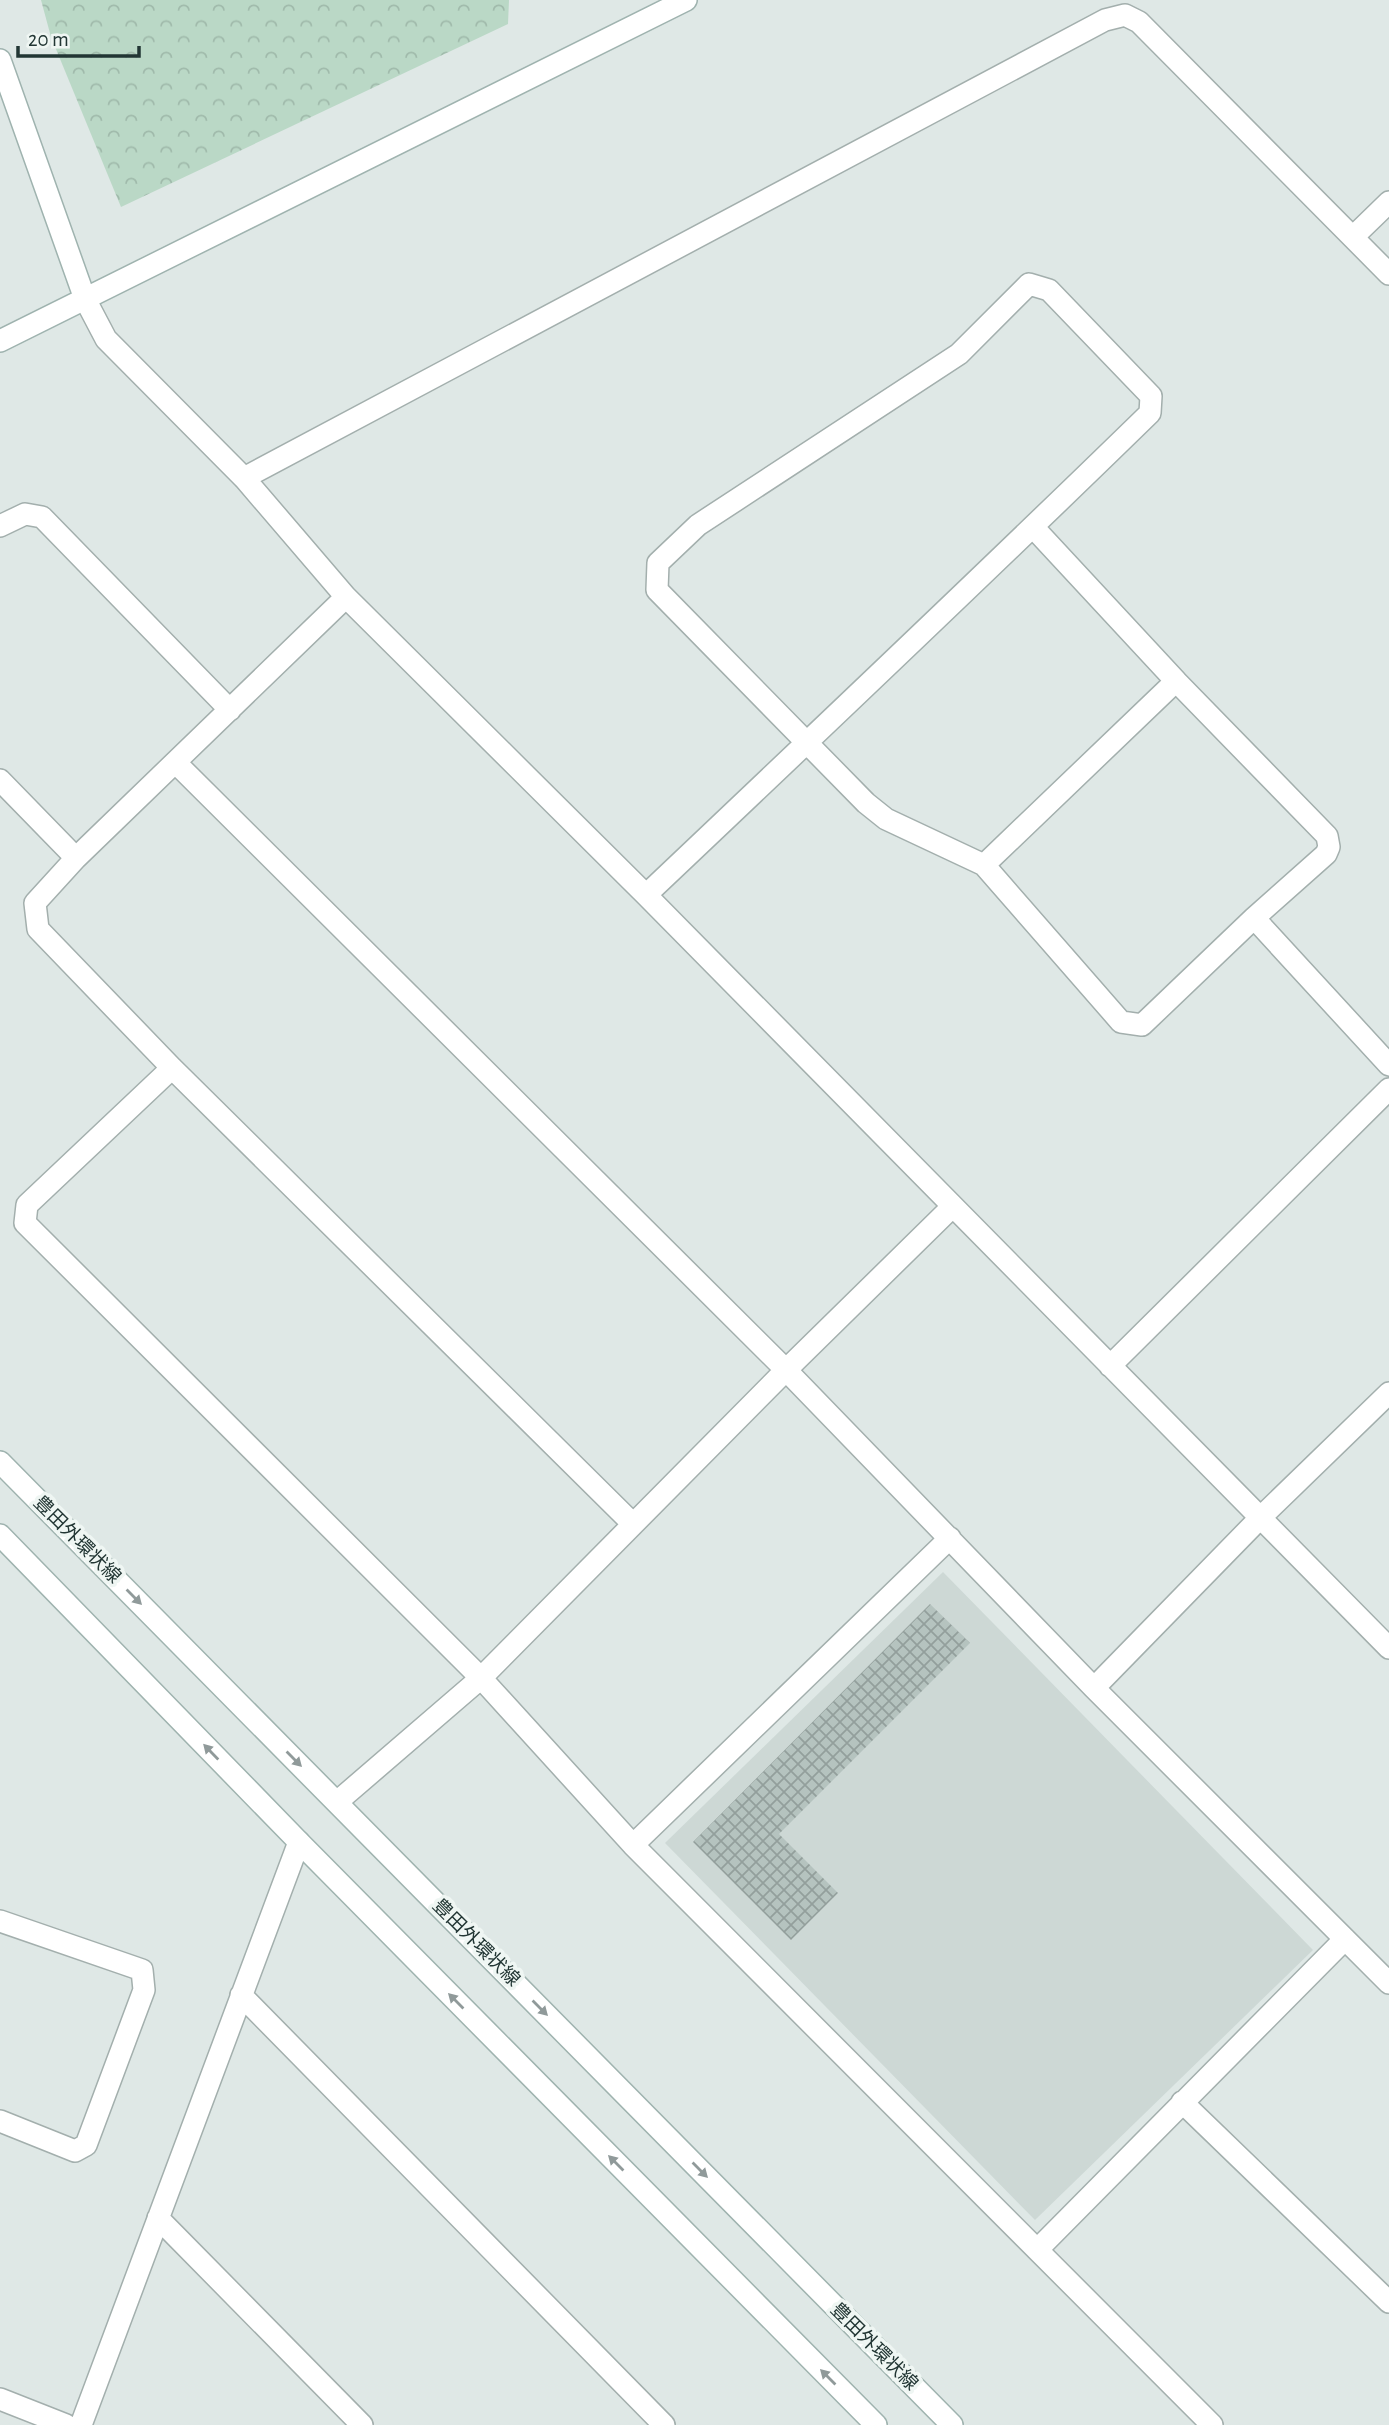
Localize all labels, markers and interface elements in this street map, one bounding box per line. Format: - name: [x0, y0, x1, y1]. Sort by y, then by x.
- scale bar: [18, 14, 138, 58]
- text: 20 m: [28, 29, 69, 50]
- street label: 豊田外環状線: [30, 1492, 125, 1587]
- one-way arrow: [126, 1589, 143, 1606]
- one-way arrow: [203, 1744, 219, 1761]
- one-way arrow: [286, 1750, 302, 1767]
- street label: 豊田外環状線: [429, 1895, 524, 1990]
- one-way arrow: [448, 1993, 464, 2009]
- one-way arrow: [532, 1999, 548, 2016]
- one-way arrow: [608, 2154, 625, 2171]
- one-way arrow: [692, 2162, 708, 2178]
- street label: 豊田外環状線: [827, 2299, 922, 2394]
- one-way arrow: [820, 2368, 837, 2385]

